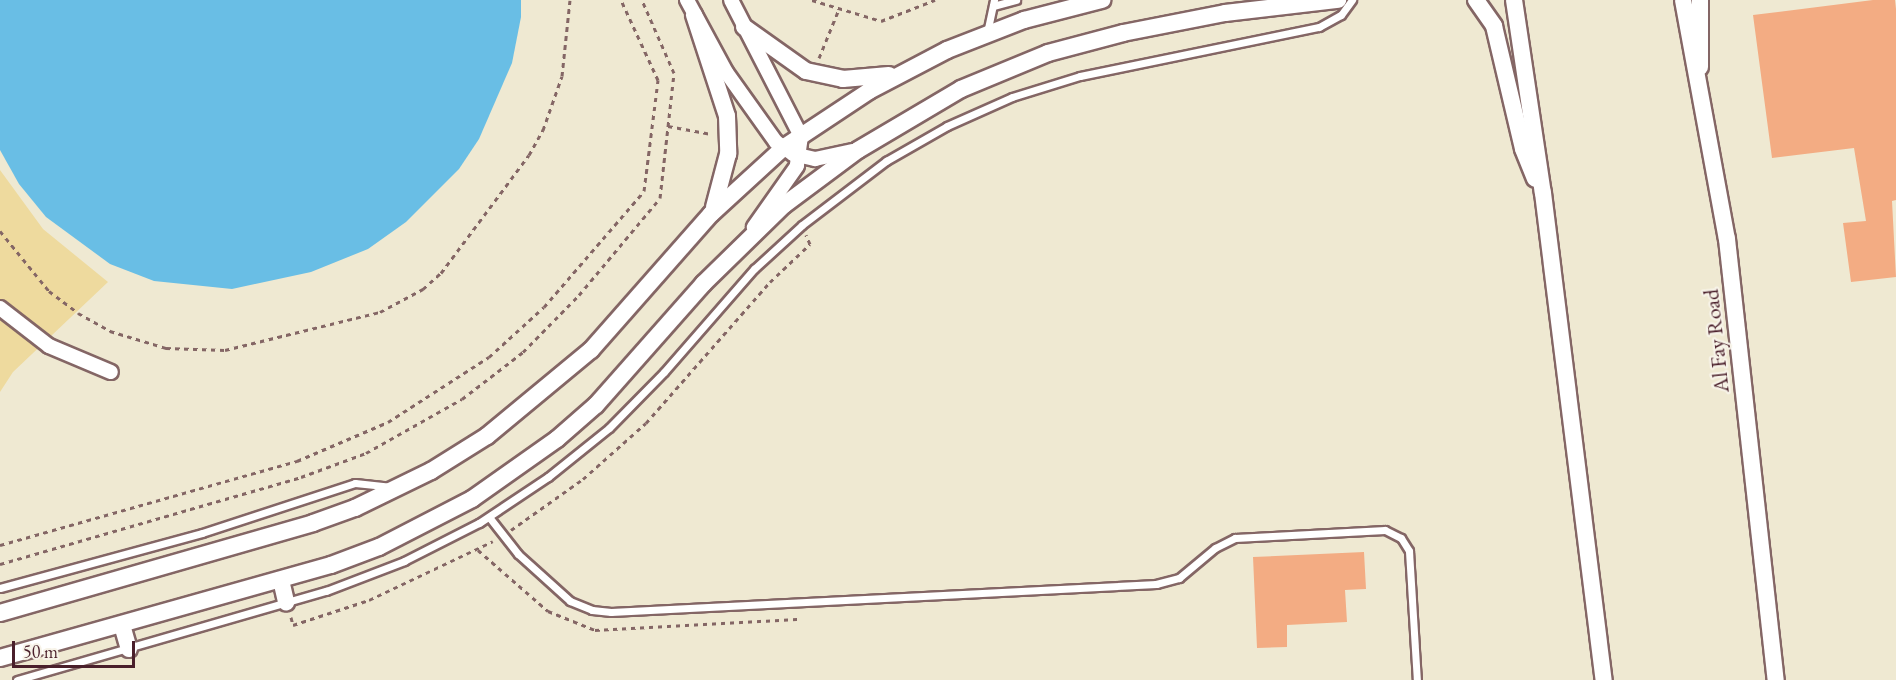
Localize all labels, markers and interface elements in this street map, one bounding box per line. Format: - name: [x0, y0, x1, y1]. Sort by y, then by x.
- street label: Al Fay Road: [1697, 288, 1735, 394]
- scale bar: [15, 629, 138, 667]
- text: 50 m: [23, 640, 58, 663]

